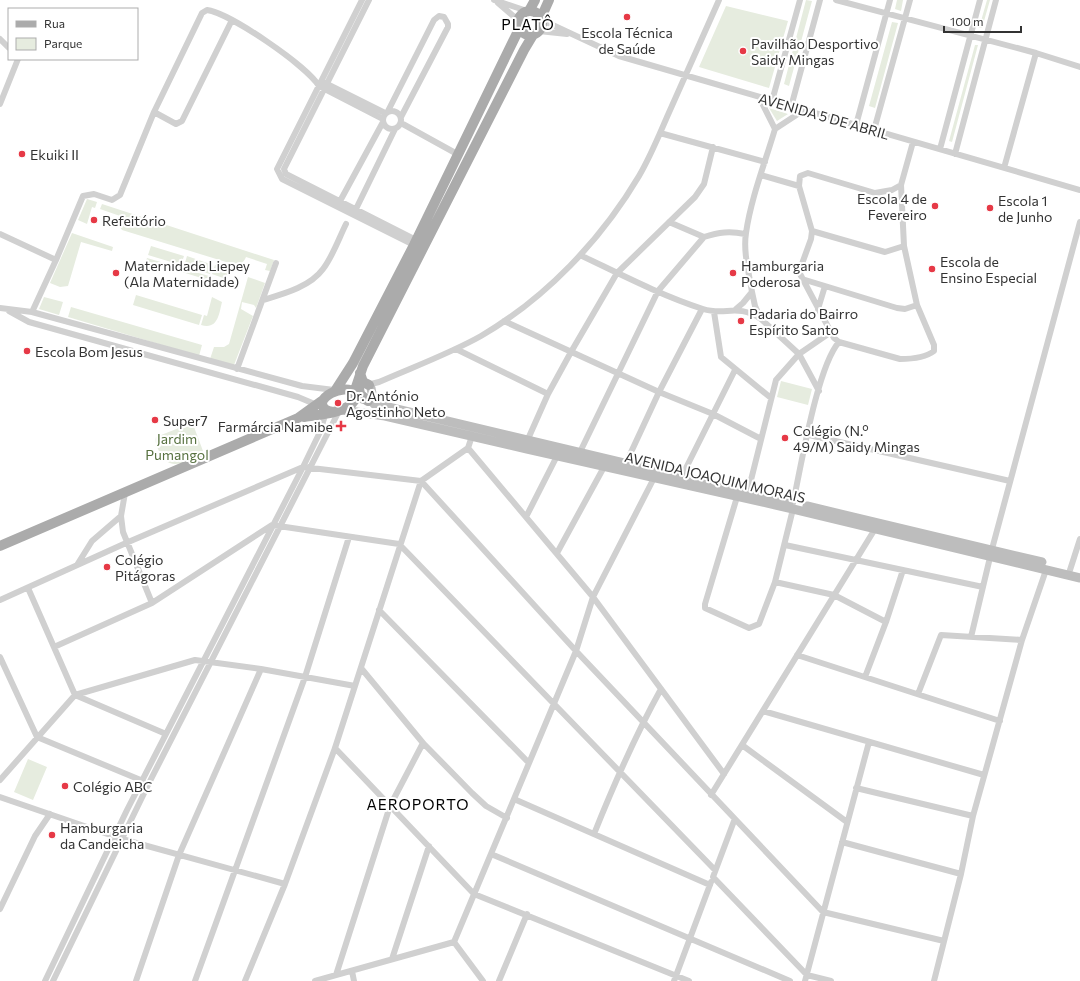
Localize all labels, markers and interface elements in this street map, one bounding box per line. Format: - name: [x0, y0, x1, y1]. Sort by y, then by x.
- legend: [8, 8, 138, 60]
- scale bar: [944, 8, 1021, 34]
- marker: Escola Técnica de Saúde: [622, 12, 632, 22]
- district label: PLATÔ: [501, 14, 555, 33]
- text: 100 m: [950, 14, 984, 28]
- text: Rua: [44, 16, 65, 30]
- place label: Escola Técnica de Saúde: [581, 24, 673, 57]
- place label: Pavilhão Desportivo Saidy Mingas: [751, 35, 879, 68]
- text: Parque: [44, 36, 82, 50]
- marker: Pavilhão Desportivo Saidy Mingas: [738, 46, 748, 56]
- street label: AVENIDA 5 DE ABRIL: [757, 89, 891, 143]
- place label: Ekuiki II: [30, 146, 79, 163]
- marker: Ekuiki II: [17, 149, 27, 159]
- place label: Escola 4 de Fevereiro: [857, 190, 927, 223]
- place label: Escola 1 de Junho: [998, 192, 1052, 225]
- marker: Escola 4 de Fevereiro: [930, 201, 940, 211]
- marker: Escola 1 de Junho: [985, 203, 995, 213]
- place label: Refeitório: [102, 212, 166, 229]
- marker: Refeitório: [89, 215, 99, 225]
- place label: Escola de Ensino Especial: [940, 253, 1037, 286]
- place label: Maternidade Liepey (Ala Maternidade): [124, 257, 250, 290]
- place label: Hamburgaria Poderosa: [741, 257, 824, 290]
- marker: Escola de Ensino Especial: [927, 264, 937, 274]
- marker: Maternidade Liepey (Ala Maternidade): [111, 268, 121, 278]
- marker: Hamburgaria Poderosa: [728, 268, 738, 278]
- place label: Padaria do Bairro Espírito Santo: [749, 305, 858, 338]
- marker: Padaria do Bairro Espírito Santo: [736, 316, 746, 326]
- place label: Escola Bom Jesus: [35, 343, 143, 360]
- marker: Escola Bom Jesus: [22, 346, 32, 356]
- place label: Dr. António Agostinho Neto: [346, 387, 446, 420]
- marker: Dr. António Agostinho Neto: [333, 398, 343, 408]
- place label: Super7: [163, 412, 208, 429]
- marker: Super7: [150, 415, 160, 425]
- place label: Farmárcia Namibe: [218, 418, 333, 435]
- marker: Farmárcia Namibe: [336, 421, 346, 431]
- place label: Colégio (N.º 49/M) Saidy Mingas: [793, 422, 920, 455]
- park label: Jardim Pumangol: [145, 430, 209, 463]
- marker: Colégio (N.º 49/M) Saidy Mingas: [780, 433, 790, 443]
- street label: AVENIDA JOAQUIM MORAIS: [623, 448, 807, 506]
- place label: Colégio Pitágoras: [115, 551, 175, 584]
- marker: Colégio Pitágoras: [102, 562, 112, 572]
- place label: Colégio ABC: [73, 778, 152, 795]
- marker: Colégio ABC: [60, 781, 70, 791]
- district label: AEROPORTO: [366, 795, 470, 813]
- place label: Hamburgaria da Candeicha: [60, 819, 144, 852]
- marker: Hamburgaria da Candeicha: [47, 830, 57, 840]

